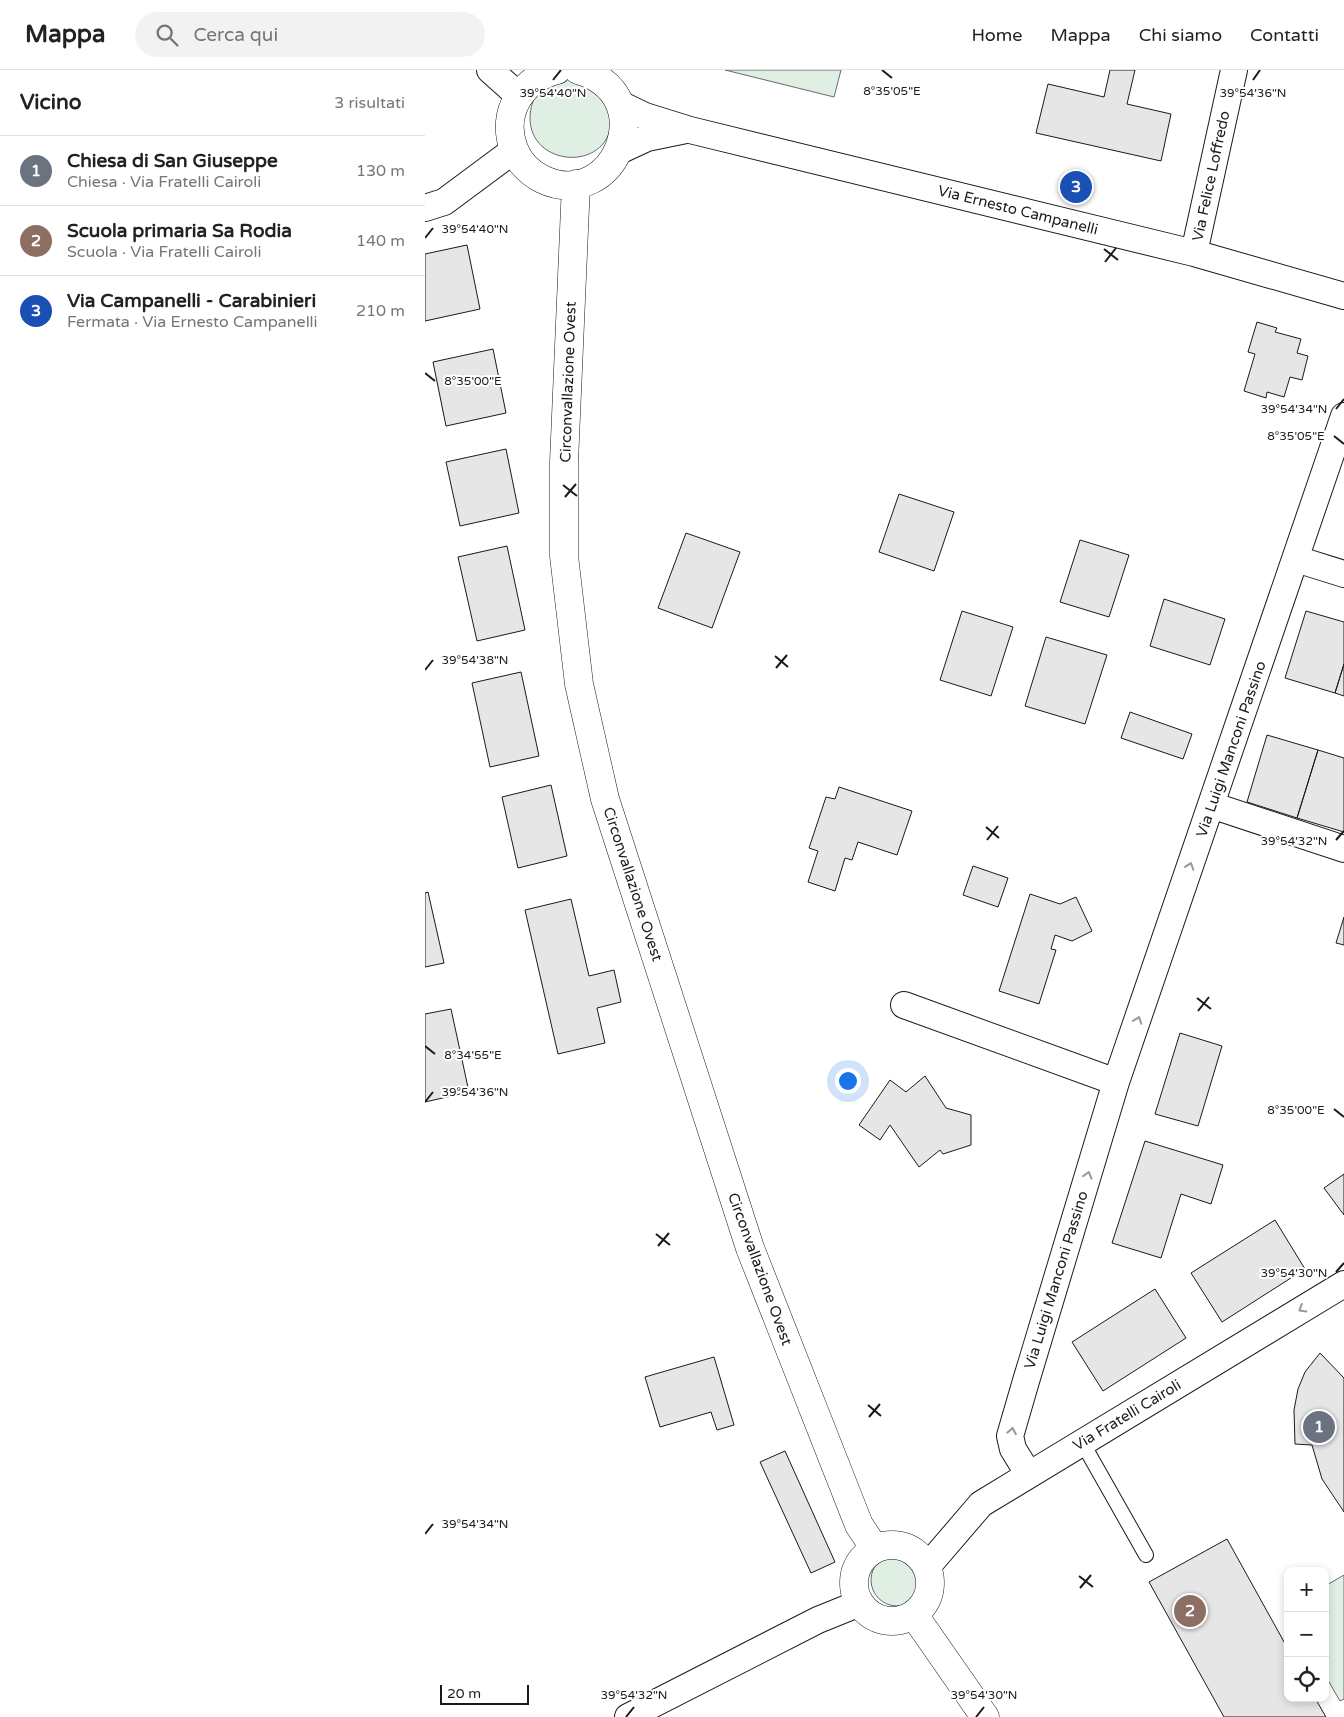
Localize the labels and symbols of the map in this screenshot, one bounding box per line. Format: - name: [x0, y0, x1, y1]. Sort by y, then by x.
- text: 8°35'05"E: [863, 84, 921, 98]
- text: 39°54'40"N: [520, 86, 587, 100]
- text: 39°54'36"N: [1220, 86, 1287, 100]
- street label: Via Felice Loffredo: [1188, 109, 1234, 243]
- pin: 3: [1060, 168, 1092, 206]
- street label: Via Ernesto Campanelli: [936, 181, 1100, 239]
- text: 39°54'40"N: [442, 222, 509, 236]
- street label: Circonvallazione Ovest: [556, 301, 580, 463]
- text: 8°35'00"E: [444, 374, 502, 388]
- text: 39°54'34"N: [1261, 402, 1328, 416]
- text: 8°35'05"E: [1267, 429, 1325, 443]
- text: 39°54'38"N: [442, 653, 509, 667]
- street label: Via Luigi Manconi Passino: [1192, 658, 1270, 840]
- street label: Circonvallazione Ovest: [600, 805, 667, 964]
- text: 39°54'32"N: [1261, 834, 1328, 848]
- one-way arrow: [1185, 863, 1195, 871]
- one-way arrow: [1132, 1016, 1142, 1025]
- text: 8°34'55"E: [444, 1048, 502, 1062]
- your location: [835, 1068, 861, 1094]
- text: 39°54'36"N: [442, 1085, 509, 1099]
- text: 8°35'00"E: [1267, 1103, 1325, 1117]
- one-way arrow: [1083, 1171, 1093, 1180]
- street label: Via Luigi Manconi Passino: [1020, 1189, 1092, 1371]
- street label: Circonvallazione Ovest: [724, 1190, 796, 1348]
- text: 39°54'30"N: [1261, 1266, 1328, 1280]
- one-way arrow: [1299, 1303, 1308, 1313]
- street label: Via Fratelli Cairoli: [1070, 1376, 1184, 1454]
- pin: 1: [1303, 1408, 1335, 1446]
- one-way arrow: [1007, 1427, 1017, 1436]
- text: 39°54'34"N: [442, 1517, 509, 1531]
- pin: 2: [1174, 1592, 1206, 1630]
- scale bar: [440, 1682, 529, 1705]
- text: 39°54'32"N: [601, 1688, 668, 1702]
- text: 39°54'30"N: [951, 1688, 1018, 1702]

